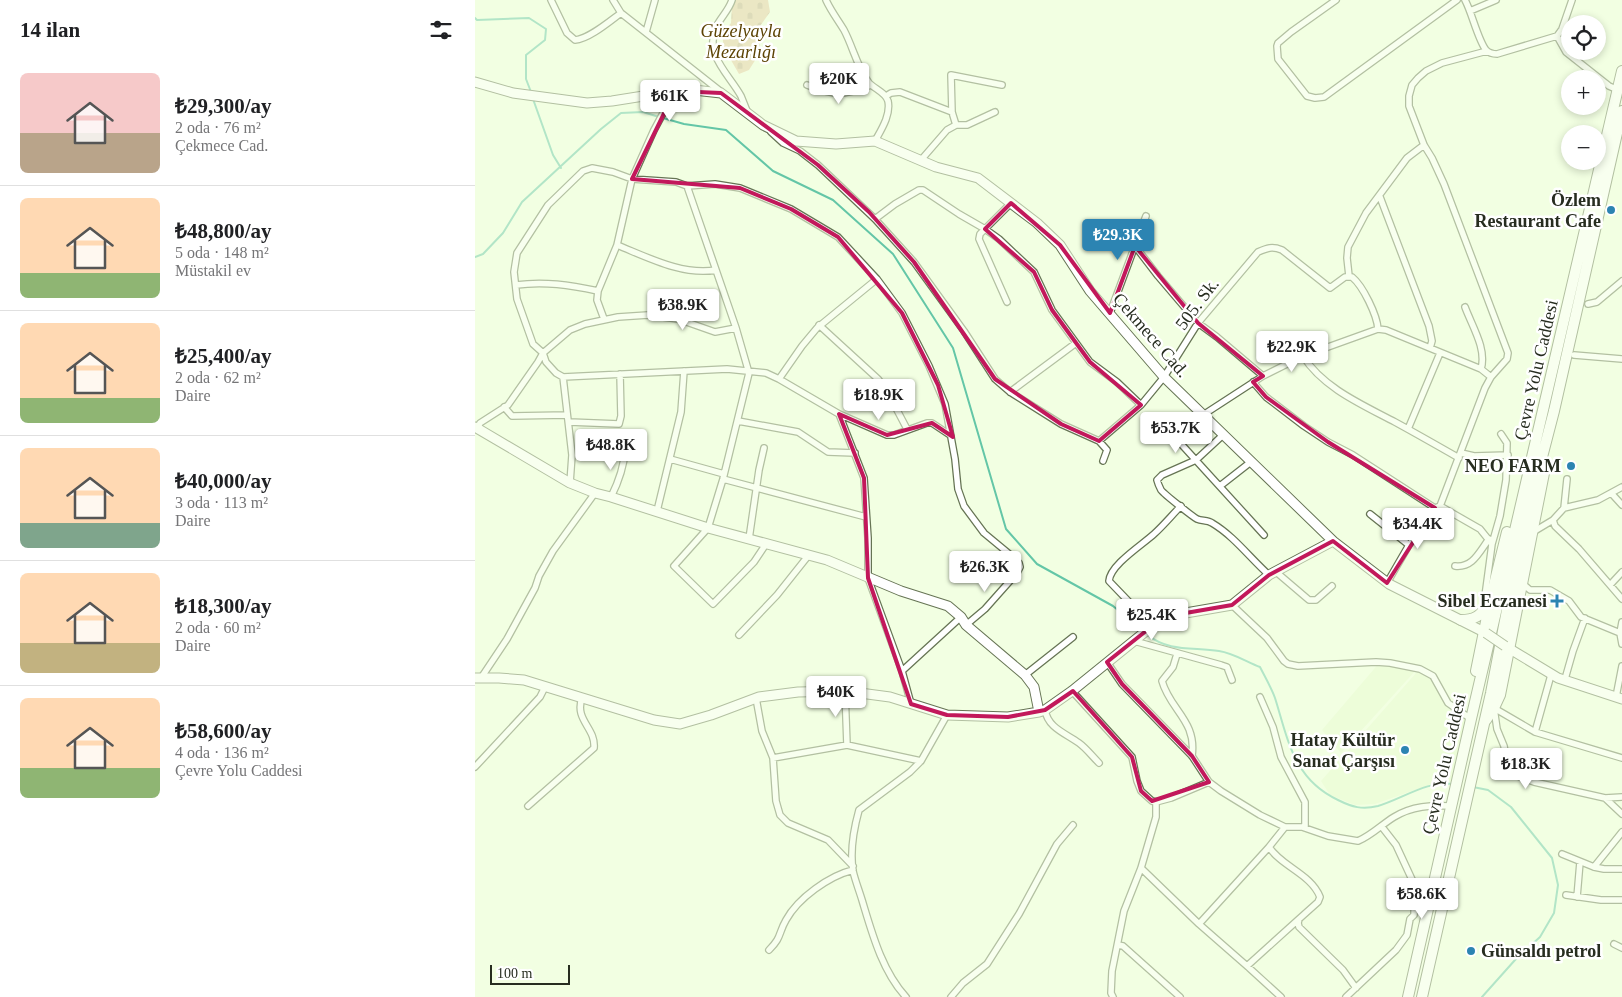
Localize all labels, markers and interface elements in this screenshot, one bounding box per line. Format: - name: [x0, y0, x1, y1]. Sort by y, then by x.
- map controls: [1561, 15, 1606, 170]
- button: locate: [1561, 15, 1606, 60]
- icon: filters: [427, 16, 455, 44]
- text: 14 ilan: [20, 18, 80, 42]
- park label: Güzelyayla Mezarlığı: [701, 21, 781, 62]
- pin: ₺20K: [809, 62, 869, 105]
- text: ₺20K: [820, 70, 858, 87]
- button: +: [1561, 70, 1606, 115]
- pin: ₺61K: [640, 80, 700, 122]
- text: ₺61K: [651, 87, 689, 104]
- icon: home: [60, 93, 120, 153]
- text: ₺29,300/ay: [175, 94, 272, 118]
- text: 2 oda · 76 m²: [175, 119, 261, 136]
- button: −: [1561, 125, 1606, 170]
- text: Çekmece Cad.: [175, 137, 268, 154]
- place label: Özlem Restaurant Cafe: [1475, 190, 1601, 231]
- marker: Özlem Restaurant Cafe: [1605, 204, 1617, 216]
- icon: home: [60, 218, 120, 278]
- pin: ₺29.3K: [1077, 218, 1159, 261]
- text: ₺48,800/ay: [175, 219, 272, 243]
- text: ₺29.3K: [1093, 226, 1143, 243]
- text: 5 oda · 148 m²: [175, 244, 269, 261]
- text: Müstakil ev: [175, 262, 251, 279]
- street label: 505. Sk.: [1171, 274, 1223, 334]
- pin: ₺38.9K: [642, 288, 724, 331]
- street label: Çekmece Cad.: [1109, 289, 1193, 381]
- text: ₺38.9K: [658, 296, 708, 313]
- street label: Çevre Yolu Caddesi: [1510, 298, 1562, 442]
- pin: ₺22.9K: [1251, 330, 1333, 373]
- text: ₺22.9K: [1267, 338, 1317, 355]
- icon: home: [60, 343, 120, 403]
- text: ₺25,400/ay: [175, 344, 272, 368]
- text: 2 oda · 62 m²: [175, 369, 261, 386]
- pin: ₺18.9K: [838, 378, 920, 421]
- text: ₺18.9K: [854, 386, 904, 403]
- text: Daire: [175, 387, 211, 404]
- pin: ₺53.7K: [1135, 412, 1217, 454]
- text: ₺53.7K: [1151, 419, 1201, 436]
- pin: ₺48.8K: [570, 428, 652, 471]
- text: ₺48.8K: [586, 436, 636, 453]
- place label: NEO FARM: [1465, 456, 1561, 476]
- marker: NEO FARM: [1565, 460, 1577, 472]
- icon: home: [60, 468, 120, 528]
- text: ₺40,000/ay: [175, 469, 272, 493]
- text: 3 oda · 113 m²: [175, 494, 268, 511]
- pin: ₺34.4K: [1377, 508, 1459, 550]
- text: Daire: [175, 512, 211, 529]
- text: ₺34.4K: [1393, 515, 1443, 532]
- pin: ₺26.3K: [944, 550, 1026, 593]
- text: ₺26.3K: [960, 558, 1010, 575]
- place label: Sibel Eczanesi: [1437, 591, 1547, 611]
- icon: home: [60, 593, 120, 653]
- text: ₺18,300/ay: [175, 594, 272, 618]
- marker: Sibel Eczanesi: [1551, 595, 1563, 607]
- pin: ₺25.4K: [1111, 598, 1193, 641]
- text: ₺25.4K: [1127, 606, 1177, 623]
- text: 2 oda · 60 m²: [175, 619, 261, 636]
- text: Daire: [175, 637, 211, 654]
- pin: ₺40K: [806, 676, 866, 718]
- text: ₺40K: [817, 683, 855, 700]
- street label: Çevre Yolu Caddesi: [1418, 692, 1470, 836]
- icon: home: [60, 718, 120, 778]
- text: ₺58,600/ay: [175, 719, 272, 743]
- place label: Hatay Kültür Sanat Çarşısı: [1290, 730, 1395, 771]
- text: 4 oda · 136 m²: [175, 744, 269, 761]
- marker: Hatay Kültür Sanat Çarşısı: [1399, 744, 1411, 756]
- pin: ₺18.3K: [1485, 748, 1567, 790]
- text: ₺18.3K: [1501, 755, 1551, 772]
- text: Çevre Yolu Caddesi: [175, 762, 303, 779]
- pin: ₺58.6K: [1381, 878, 1463, 920]
- text: ₺58.6K: [1397, 885, 1447, 902]
- place label: Günsaldı petrol: [1481, 941, 1601, 961]
- marker: Günsaldı petrol: [1465, 945, 1477, 957]
- scale bar: [490, 962, 570, 985]
- text: 100 m: [497, 966, 532, 981]

